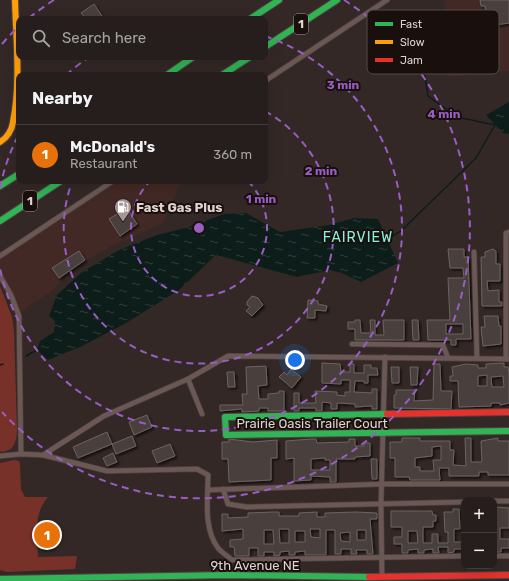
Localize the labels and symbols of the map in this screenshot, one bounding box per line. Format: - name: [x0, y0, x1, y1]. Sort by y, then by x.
- legend: [367, 10, 499, 74]
- road number: 1: [294, 14, 308, 34]
- text: Fast: [400, 18, 423, 31]
- text: Slow: [400, 36, 425, 49]
- text: Jam: [400, 54, 423, 67]
- text: 3 min: [327, 78, 360, 92]
- text: 4 min: [428, 107, 461, 121]
- text: 2 min: [305, 164, 338, 178]
- road number: 1: [23, 191, 37, 211]
- text: 1 min: [246, 192, 277, 206]
- fuel station icon: Fast Gas Plus: [113, 197, 133, 222]
- place label: Fast Gas Plus: [136, 200, 222, 215]
- centre of rings: [192, 221, 206, 235]
- district label: FAIRVIEW: [323, 229, 393, 246]
- your location: [285, 350, 305, 370]
- street label: Prairie Oasis Trailer Court: [236, 416, 388, 431]
- pin: 1: [34, 520, 60, 550]
- street label: 9th Avenue NE: [210, 558, 300, 573]

